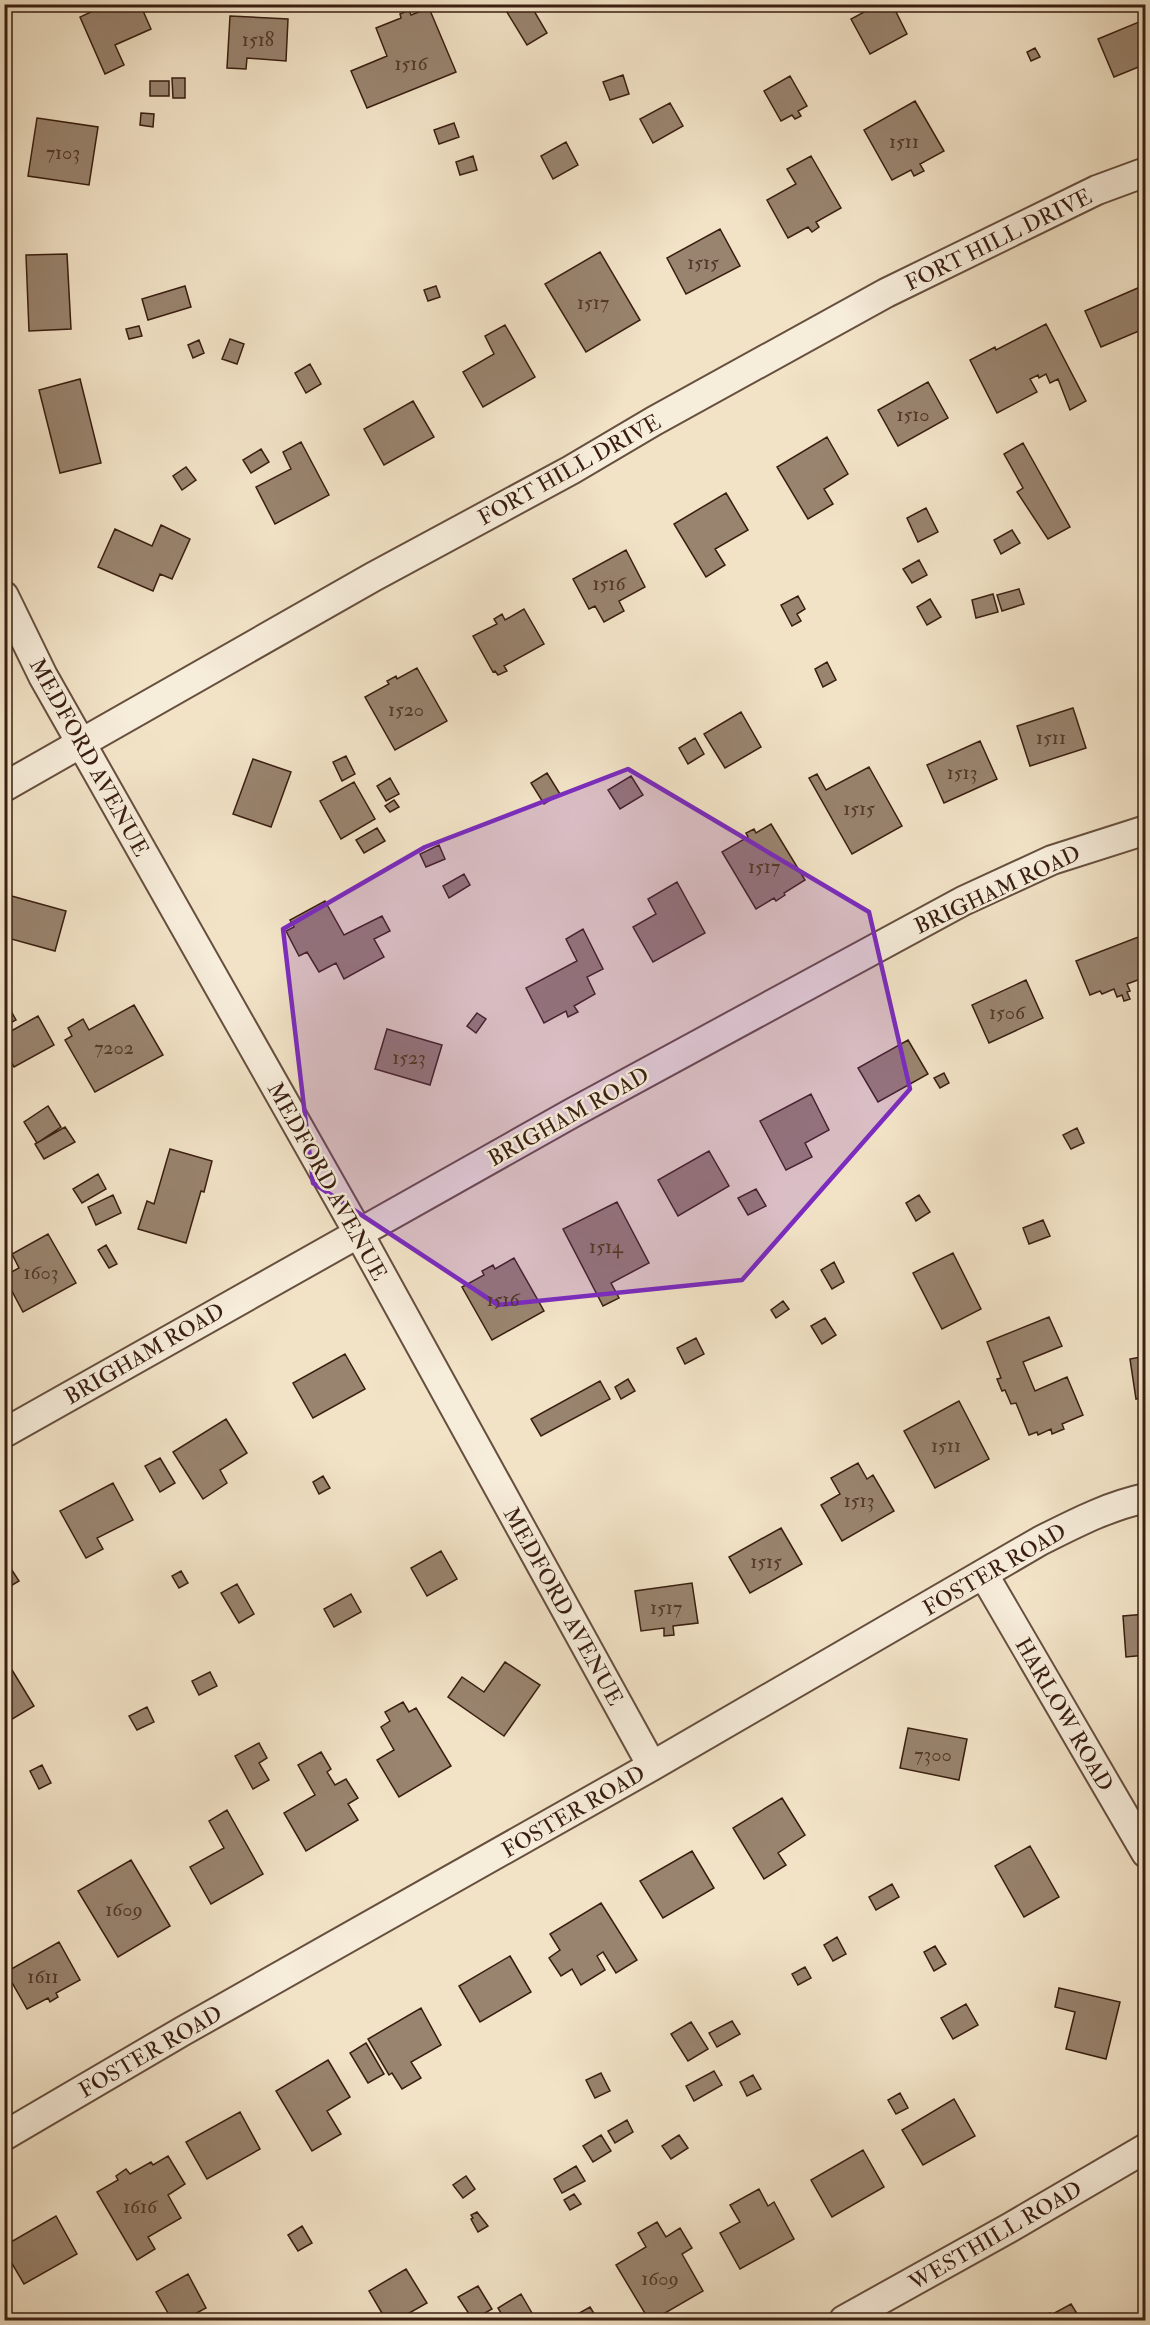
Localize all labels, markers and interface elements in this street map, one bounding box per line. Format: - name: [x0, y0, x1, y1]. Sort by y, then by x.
- house number: 1518: [242, 27, 274, 52]
- house number: 1516: [395, 51, 428, 76]
- house number: 1511: [889, 129, 919, 154]
- house number: 7103: [46, 140, 80, 165]
- street label: FORT HILL DRIVE: [900, 182, 1097, 297]
- house number: 1515: [687, 250, 719, 275]
- house number: 1517: [577, 290, 609, 315]
- house number: 1510: [896, 402, 930, 427]
- street label: FORT HILL DRIVE: [473, 408, 666, 532]
- house number: 1516: [593, 571, 626, 596]
- street label: MEDFORD AVENUE: [23, 653, 155, 862]
- house number: 1520: [388, 697, 424, 722]
- house number: 1511: [1036, 725, 1066, 750]
- house number: 1513: [947, 760, 977, 785]
- house number: 1515: [843, 796, 875, 821]
- street label: BRIGHAM ROAD: [910, 839, 1085, 941]
- house number: 1517: [748, 854, 780, 879]
- house number: 1506: [989, 1000, 1026, 1025]
- house number: 7202: [94, 1035, 134, 1060]
- house number: 1523: [392, 1045, 426, 1070]
- street label: BRIGHAM ROAD: [483, 1061, 654, 1173]
- street label: MEDFORD AVENUE: [261, 1077, 393, 1286]
- house number: 1514: [589, 1234, 624, 1259]
- house number: 1603: [23, 1260, 59, 1285]
- house number: 1516: [487, 1287, 520, 1312]
- street label: BRIGHAM ROAD: [60, 1297, 229, 1411]
- house number: 1511: [931, 1433, 961, 1458]
- house number: 1513: [844, 1488, 874, 1513]
- street label: MEDFORD AVENUE: [497, 1502, 629, 1711]
- street label: FOSTER ROAD: [918, 1517, 1071, 1622]
- house number: 1515: [750, 1549, 782, 1574]
- house number: 1517: [650, 1595, 682, 1620]
- street label: HARLOW ROAD: [1009, 1633, 1119, 1796]
- house number: 7300: [914, 1742, 952, 1767]
- street label: FOSTER ROAD: [497, 1759, 650, 1864]
- house number: 1609: [105, 1897, 143, 1922]
- house number: 1611: [27, 1964, 59, 1989]
- street label: FOSTER ROAD: [74, 1999, 227, 2104]
- street label: WESTHILL ROAD: [903, 2175, 1087, 2297]
- house number: 1616: [123, 2194, 158, 2219]
- house number: 1609: [641, 2266, 679, 2291]

